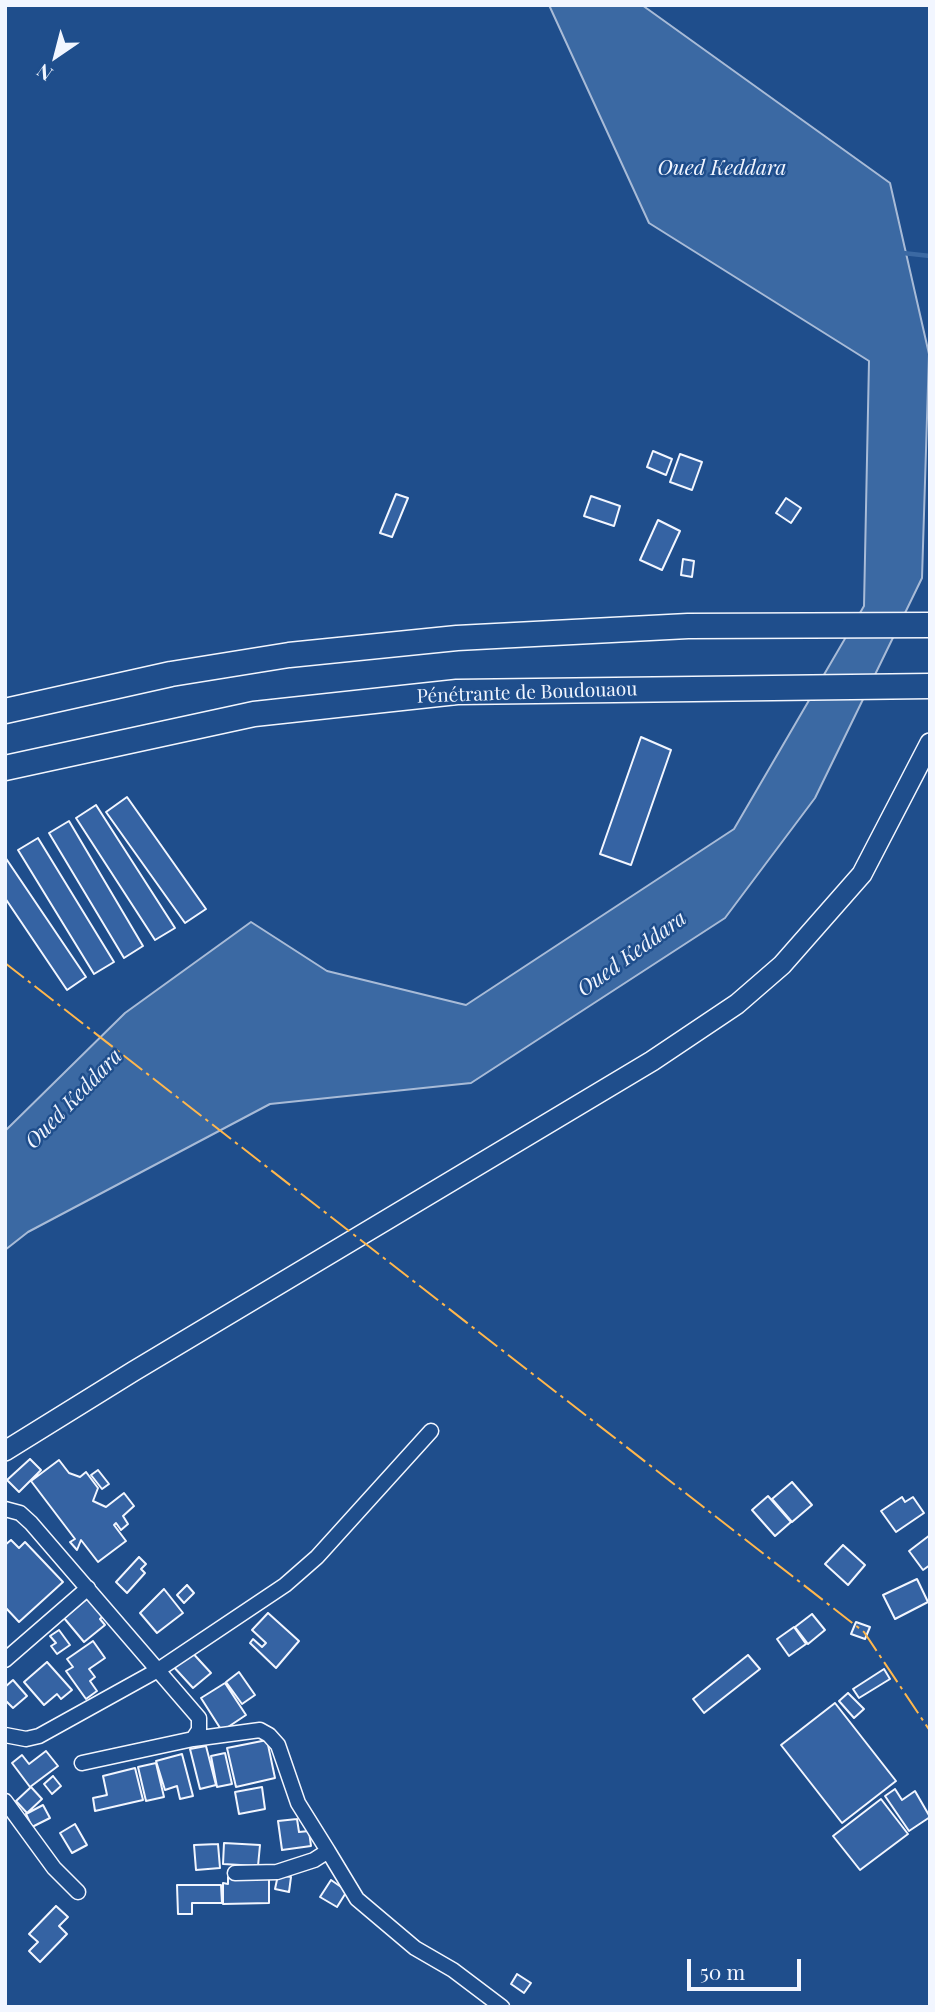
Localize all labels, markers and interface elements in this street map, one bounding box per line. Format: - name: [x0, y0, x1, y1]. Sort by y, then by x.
- north arrow: [21, 21, 91, 91]
- text: N: [31, 59, 57, 88]
- water label: Oued Keddara: [658, 155, 786, 181]
- street label: Pénétrante de Boudouaou: [416, 678, 638, 708]
- water label: Oued Keddara: [572, 906, 692, 1002]
- water label: Oued Keddara: [20, 1044, 128, 1154]
- scale bar: [690, 1946, 804, 1990]
- text: 50 m: [700, 1957, 745, 1985]

